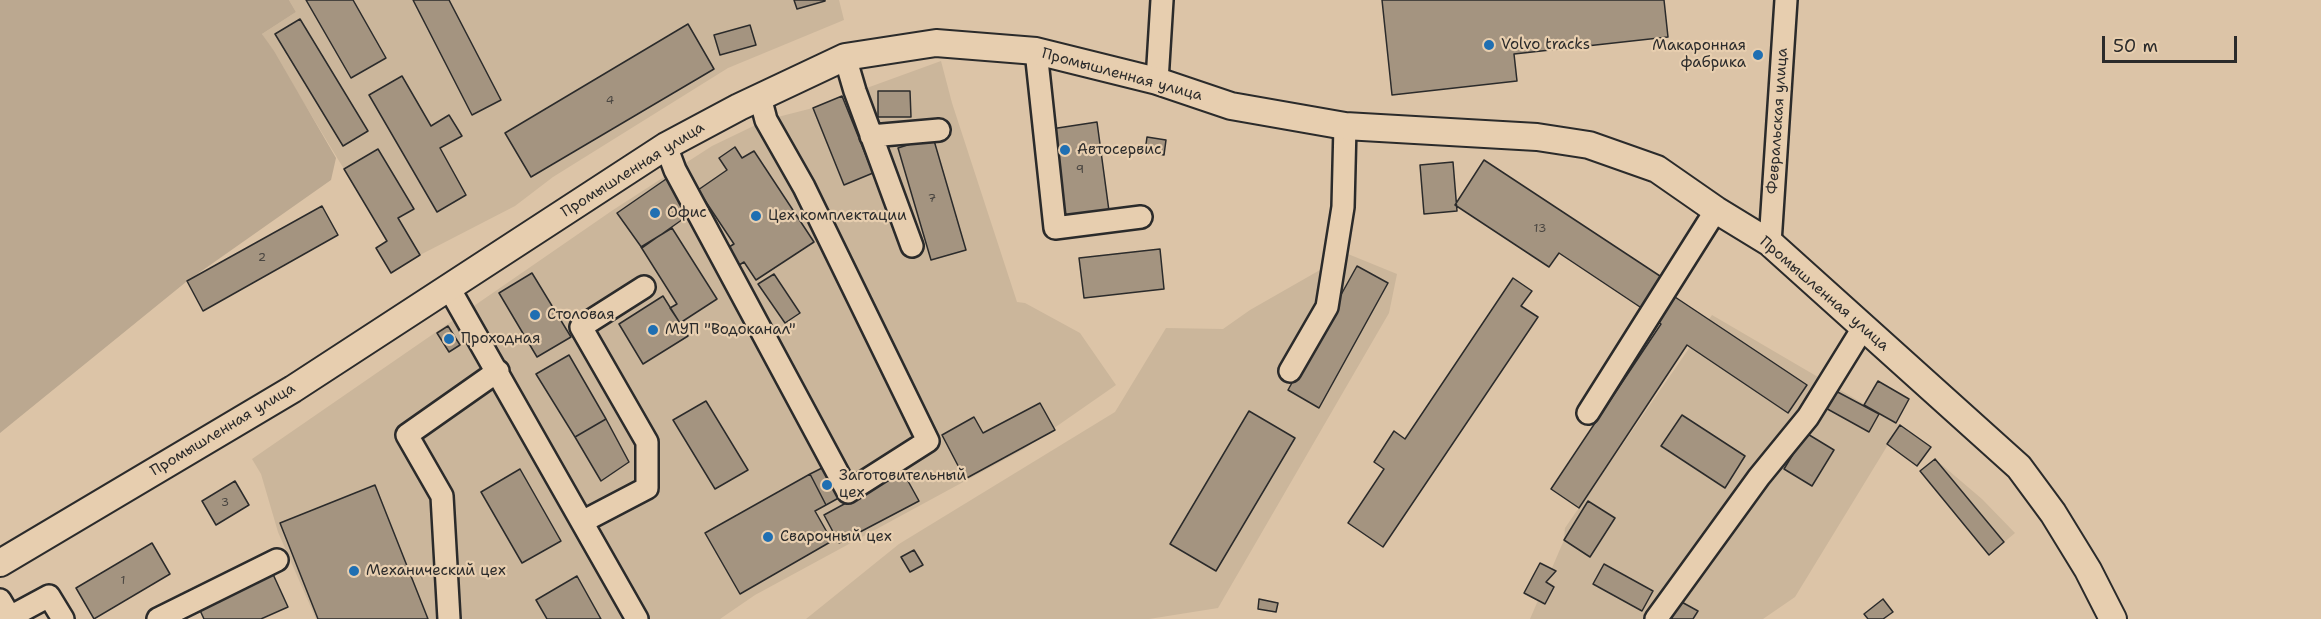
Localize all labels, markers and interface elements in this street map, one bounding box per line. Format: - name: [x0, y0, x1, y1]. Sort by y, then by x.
- scale bar: [2105, 24, 2240, 62]
- text: 50 m: [2113, 34, 2158, 58]
- place label: Volvo tracks: [1501, 36, 1590, 54]
- place label: Макаронная фабрика: [1652, 37, 1746, 72]
- marker: Volvo tracks: [1482, 38, 1496, 52]
- street label: Промышленная улица: [1040, 45, 1204, 105]
- street label: Февральская улица: [1764, 47, 1792, 195]
- marker: Макаронная фабрика: [1751, 48, 1765, 62]
- house number: 4: [606, 94, 614, 108]
- street label: Промышленная улица: [558, 119, 708, 221]
- place label: Автосервис: [1077, 141, 1161, 159]
- marker: Автосервис: [1058, 143, 1072, 157]
- house number: 9: [1076, 163, 1084, 177]
- house number: 7: [928, 192, 936, 206]
- place label: Офис: [667, 204, 707, 222]
- marker: Офис: [648, 206, 662, 220]
- place label: Цех комплектации: [768, 207, 907, 225]
- marker: Цех комплектации: [749, 209, 763, 223]
- house number: 13: [1534, 222, 1546, 236]
- street label: Промышленная улица: [1756, 233, 1892, 355]
- house number: 2: [258, 251, 266, 265]
- place label: Столовая: [547, 306, 614, 324]
- marker: Столовая: [528, 308, 542, 322]
- place label: МУП "Водоканал": [665, 321, 796, 339]
- marker: МУП "Водоканал": [646, 323, 660, 337]
- place label: Проходная: [461, 330, 540, 348]
- marker: Проходная: [442, 332, 456, 346]
- street label: Промышленная улица: [147, 380, 299, 480]
- place label: Заготовительный цех: [839, 467, 966, 502]
- marker: Заготовительный цех: [820, 478, 834, 492]
- house number: 3: [221, 496, 229, 510]
- place label: Сварочный цех: [780, 528, 892, 546]
- marker: Сварочный цех: [761, 530, 775, 544]
- place label: Механический цех: [366, 562, 506, 580]
- marker: Механический цех: [347, 564, 361, 578]
- house number: 1: [120, 574, 126, 588]

